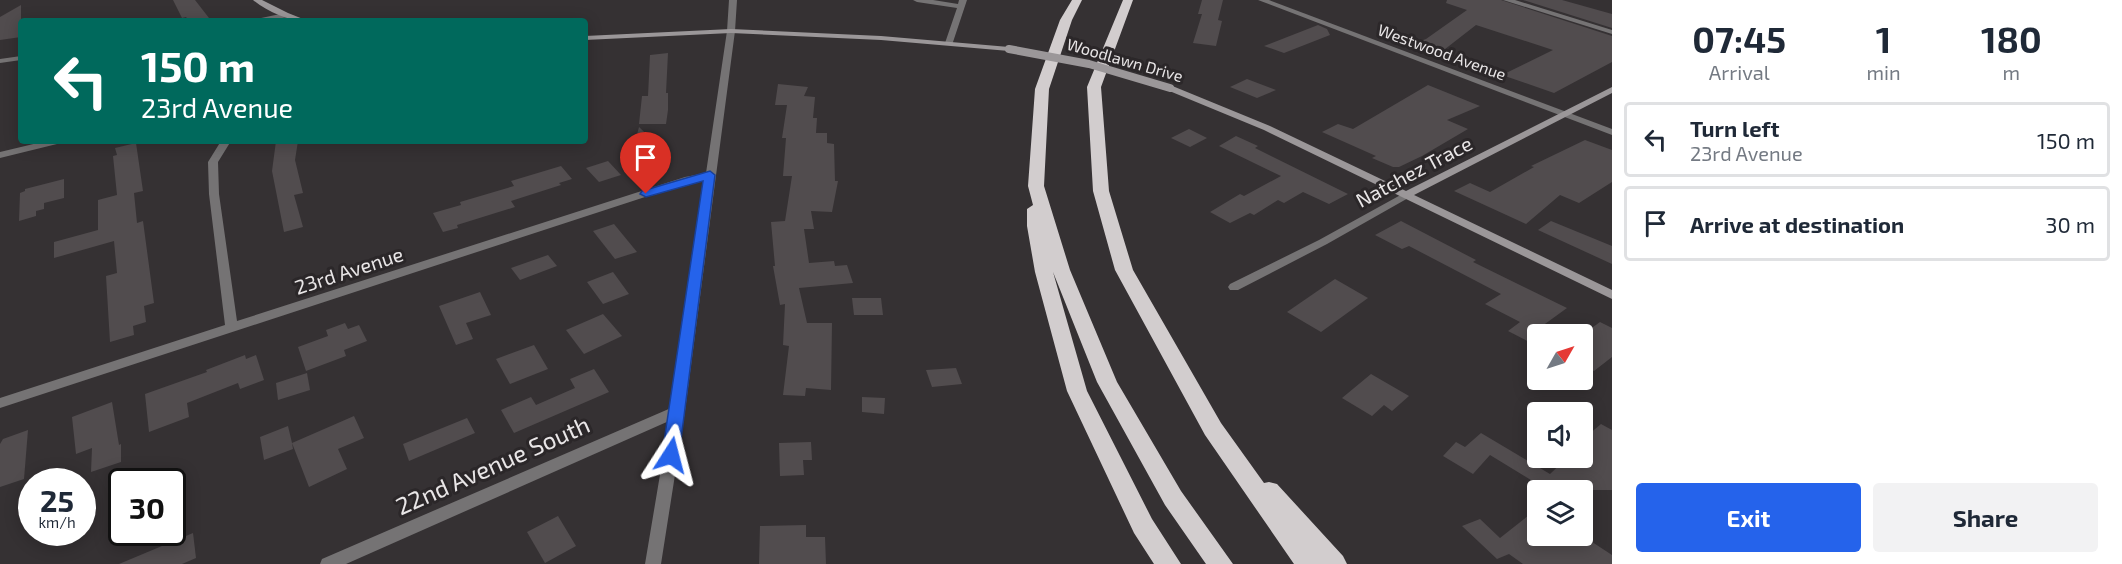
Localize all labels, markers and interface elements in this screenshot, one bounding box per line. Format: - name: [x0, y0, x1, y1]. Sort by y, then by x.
- text: 07:45: [1692, 17, 1786, 60]
- text: 1: [1876, 17, 1891, 60]
- text: 180: [1981, 17, 2042, 60]
- street label: Westwood Avenue: [1375, 20, 1509, 84]
- street label: Woodlawn Drive: [1065, 34, 1185, 85]
- text: 150 m: [141, 40, 255, 90]
- icon: left: [42, 42, 120, 120]
- text: Arrival: [1709, 60, 1770, 84]
- text: min: [1866, 60, 1901, 84]
- text: m: [2003, 60, 2020, 84]
- text: 23rd Avenue: [141, 91, 293, 123]
- text: Turn left: [1690, 115, 1779, 141]
- icon: left: [1639, 123, 1672, 156]
- text: 150 m: [2037, 127, 2095, 153]
- street label: Natchez Trace: [1351, 130, 1476, 212]
- pin: [620, 132, 671, 194]
- icon: arrive: [629, 141, 662, 174]
- text: 23rd Avenue: [1690, 141, 1803, 165]
- icon: arrive: [1639, 207, 1672, 240]
- text: Arrive at destination: [1690, 211, 1904, 237]
- text: 30 m: [2045, 211, 2095, 237]
- street label: 23rd Avenue: [291, 241, 406, 299]
- north arrow: [1527, 324, 1593, 390]
- map controls: [1527, 324, 1593, 546]
- button: sound: [1527, 402, 1593, 468]
- street label: 22nd Avenue South: [391, 409, 594, 520]
- position arrow: [639, 423, 703, 487]
- speed limit sign: 30: [108, 468, 186, 546]
- button: layers: [1527, 480, 1593, 546]
- text: 25: [40, 482, 74, 518]
- button: Exit: [1636, 483, 1861, 552]
- button: Share: [1873, 483, 2098, 552]
- text: km/h: [38, 513, 76, 531]

